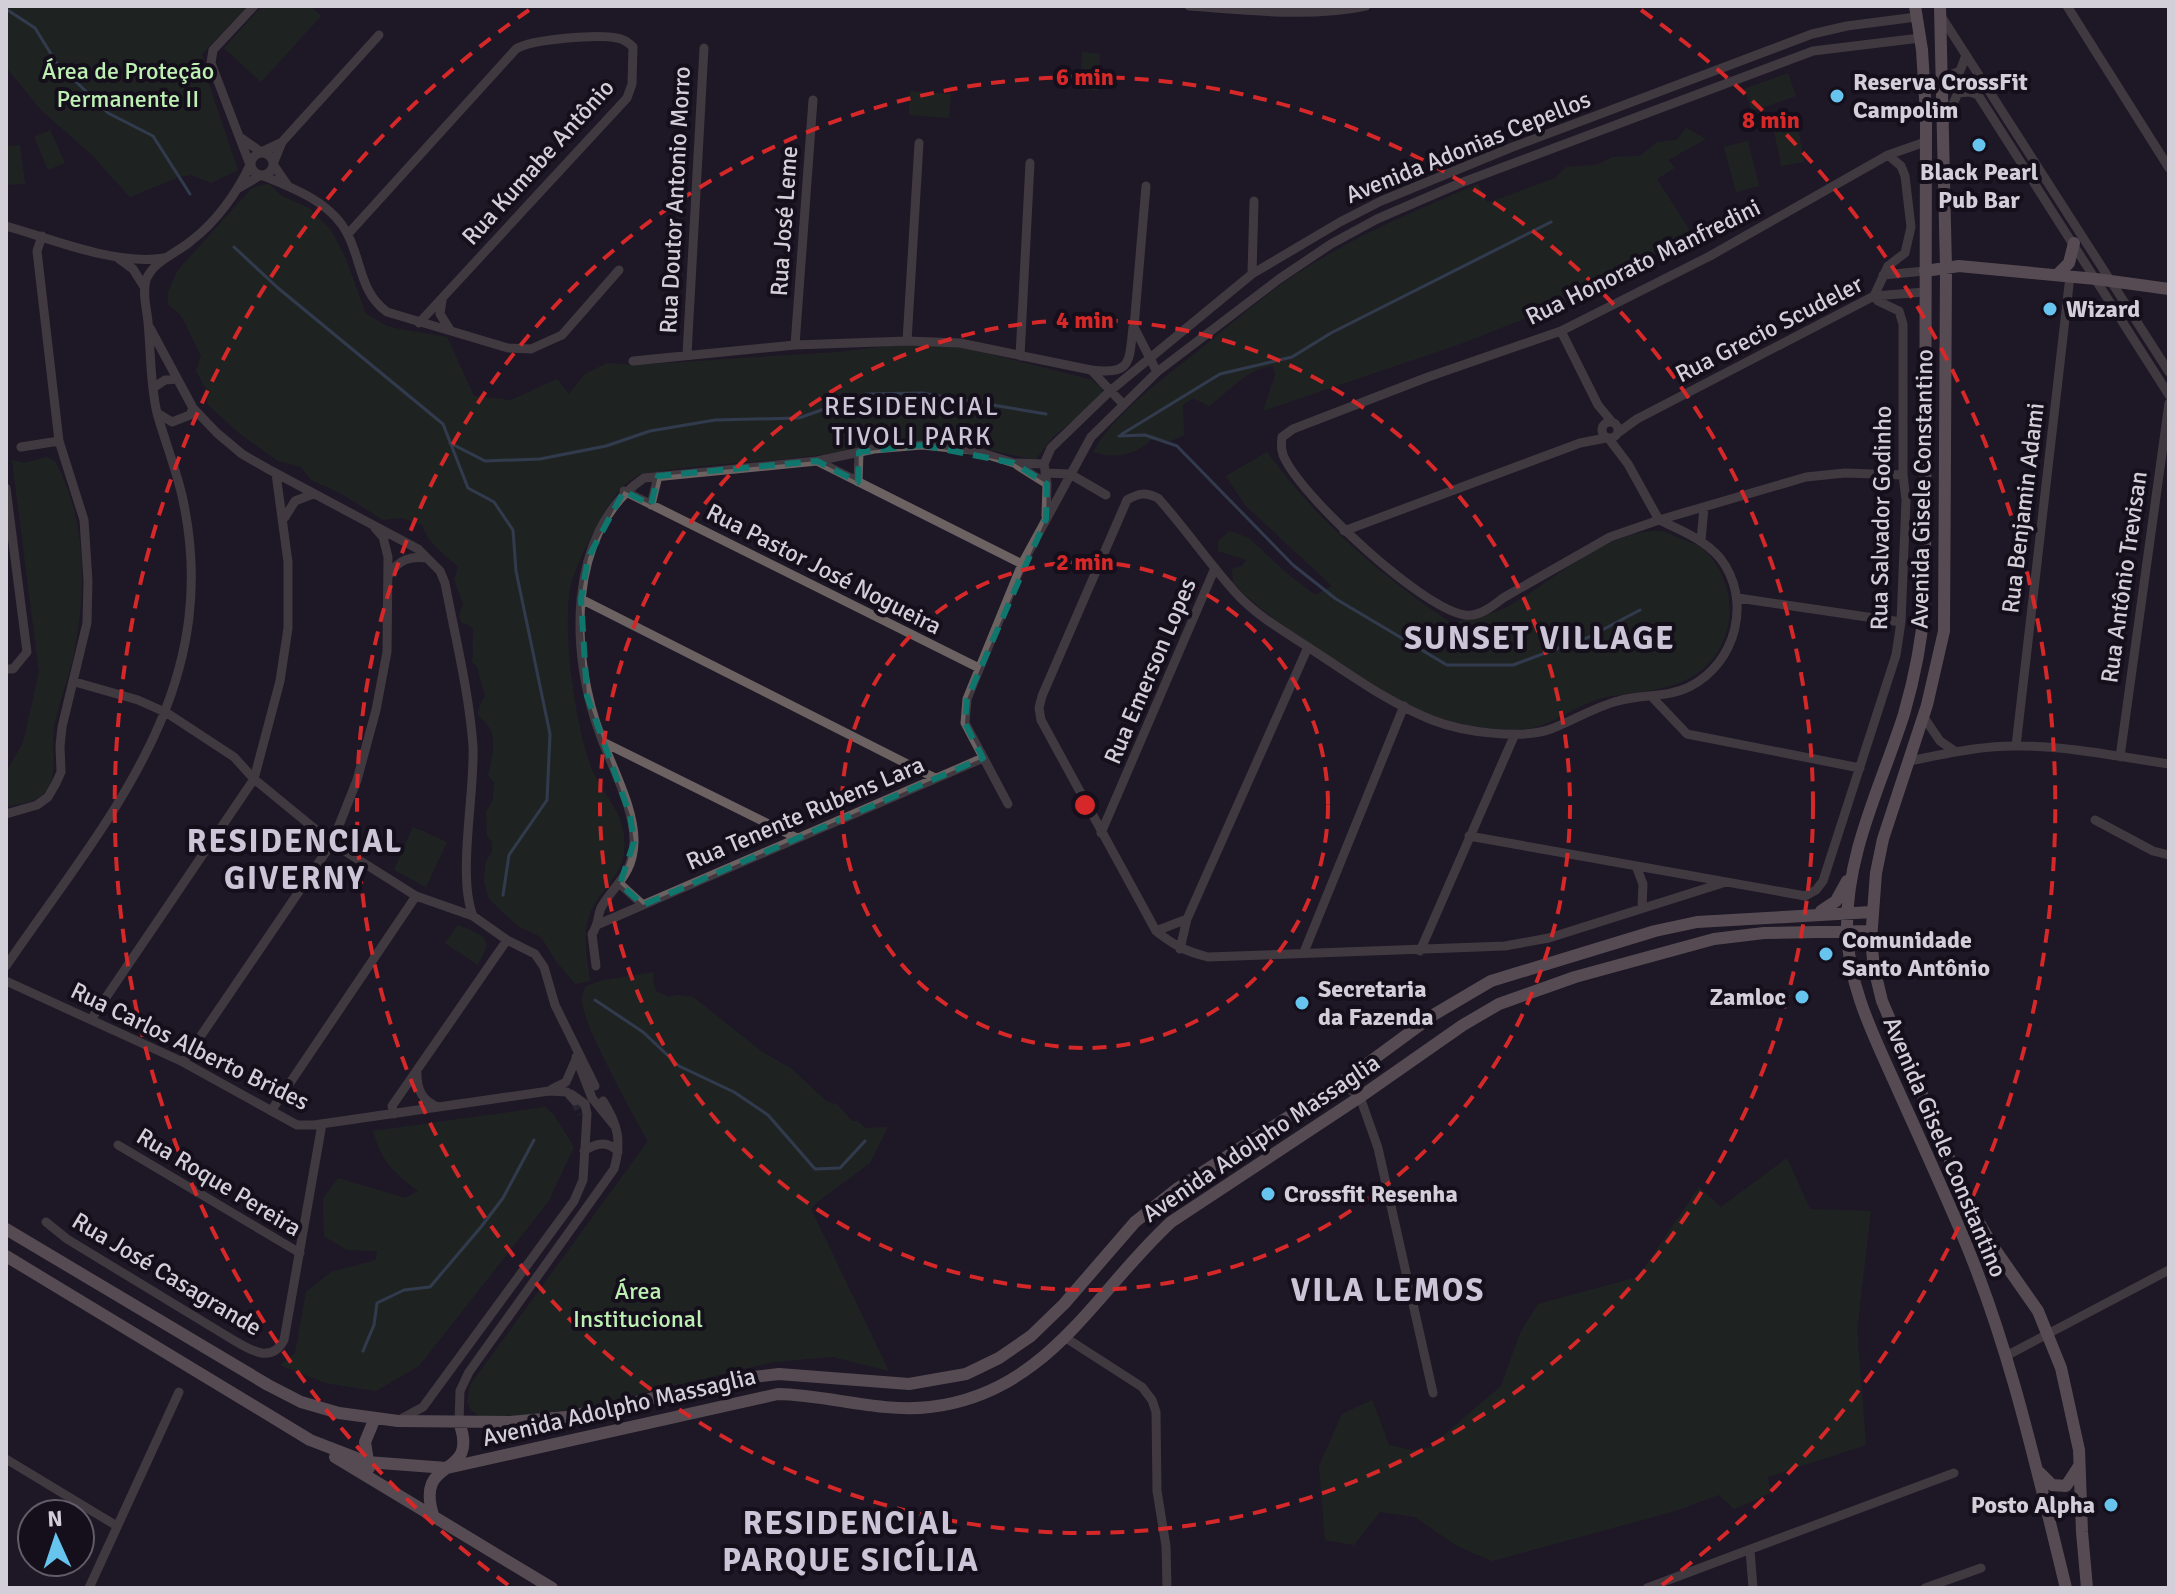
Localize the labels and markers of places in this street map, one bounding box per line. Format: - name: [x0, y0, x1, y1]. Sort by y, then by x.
- place label: Reserva CrossFit Campolim: [1853, 67, 2028, 125]
- marker: Reserva CrossFit Campolim: [1828, 87, 1846, 105]
- marker: Black Pearl Pub Bar: [1970, 136, 1988, 154]
- place label: Black Pearl Pub Bar: [1920, 157, 2039, 215]
- place label: Wizard: [2066, 294, 2140, 324]
- marker: Wizard: [2041, 300, 2059, 318]
- centre of rings: [1071, 791, 1099, 819]
- place label: Comunidade Santo Antônio: [1842, 925, 1990, 983]
- marker: Comunidade Santo Antônio: [1817, 945, 1835, 963]
- place label: Secretaria da Fazenda: [1318, 974, 1434, 1032]
- place label: Zamloc: [1709, 982, 1786, 1012]
- marker: Zamloc: [1793, 988, 1811, 1006]
- marker: Secretaria da Fazenda: [1293, 994, 1311, 1012]
- place label: Crossfit Resenha: [1284, 1179, 1458, 1209]
- marker: Crossfit Resenha: [1259, 1185, 1277, 1203]
- place label: Posto Alpha: [1971, 1490, 2095, 1520]
- marker: Posto Alpha: [2102, 1496, 2120, 1514]

